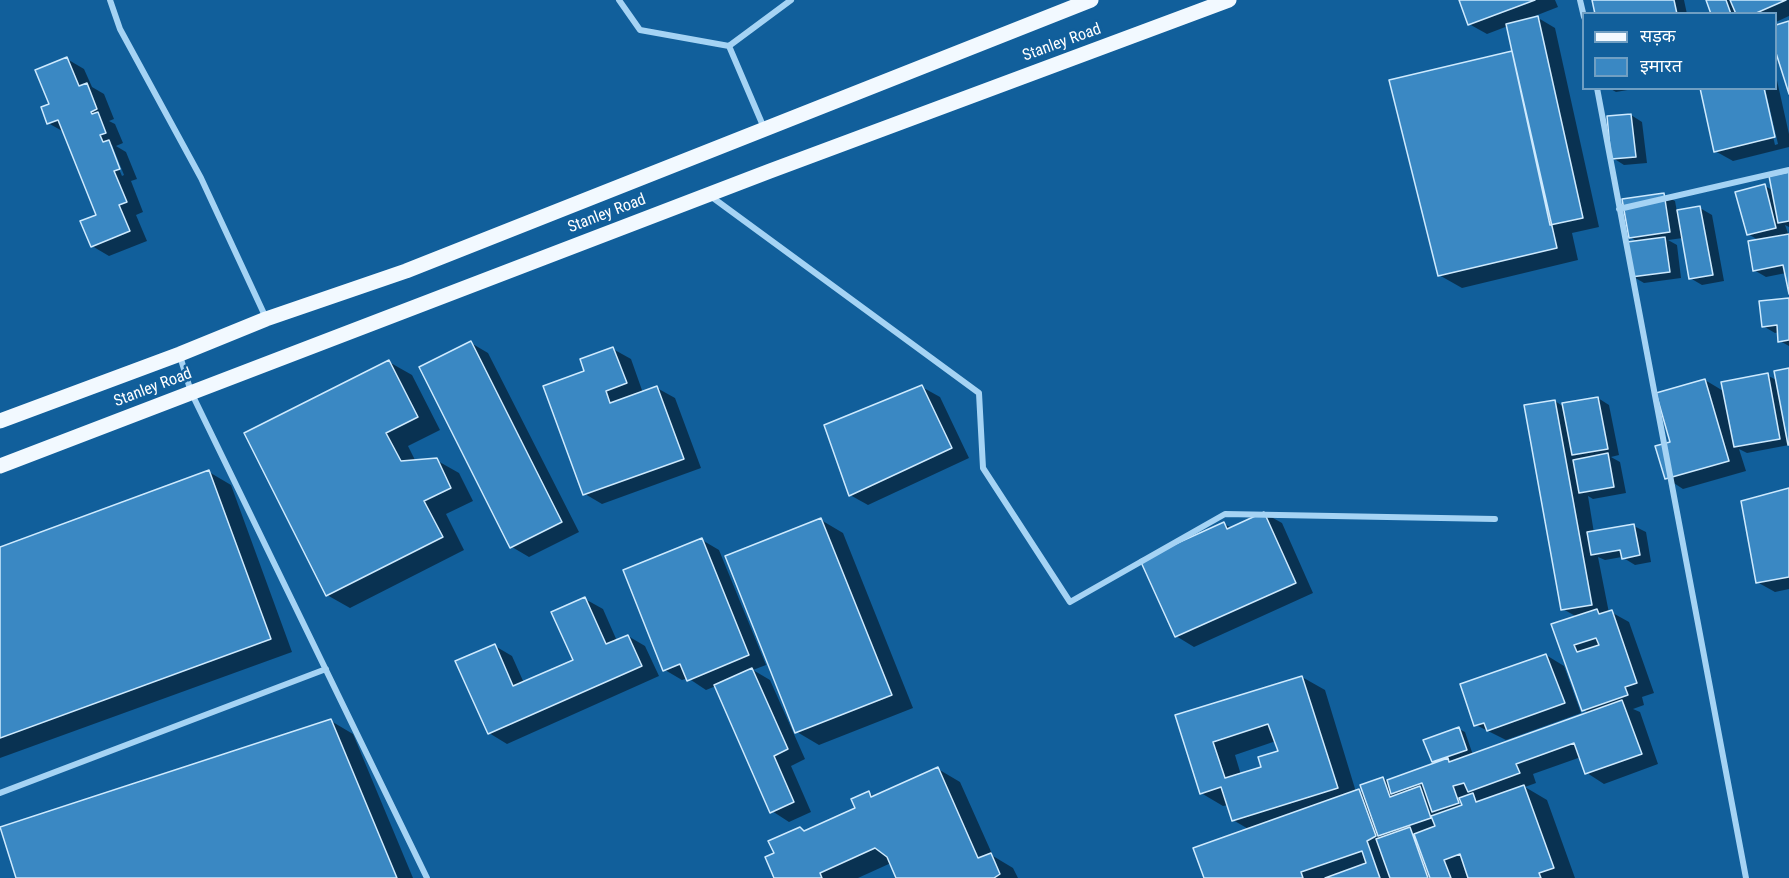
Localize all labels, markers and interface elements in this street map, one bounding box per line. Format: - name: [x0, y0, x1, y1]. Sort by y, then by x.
- legend: [1582, 12, 1777, 90]
- street label: Stanley Road: [1020, 20, 1104, 66]
- text: सड़क: [1640, 25, 1676, 46]
- text: इमारत: [1640, 55, 1682, 76]
- street label: Stanley Road: [565, 190, 649, 238]
- street label: Stanley Road: [111, 364, 195, 412]

